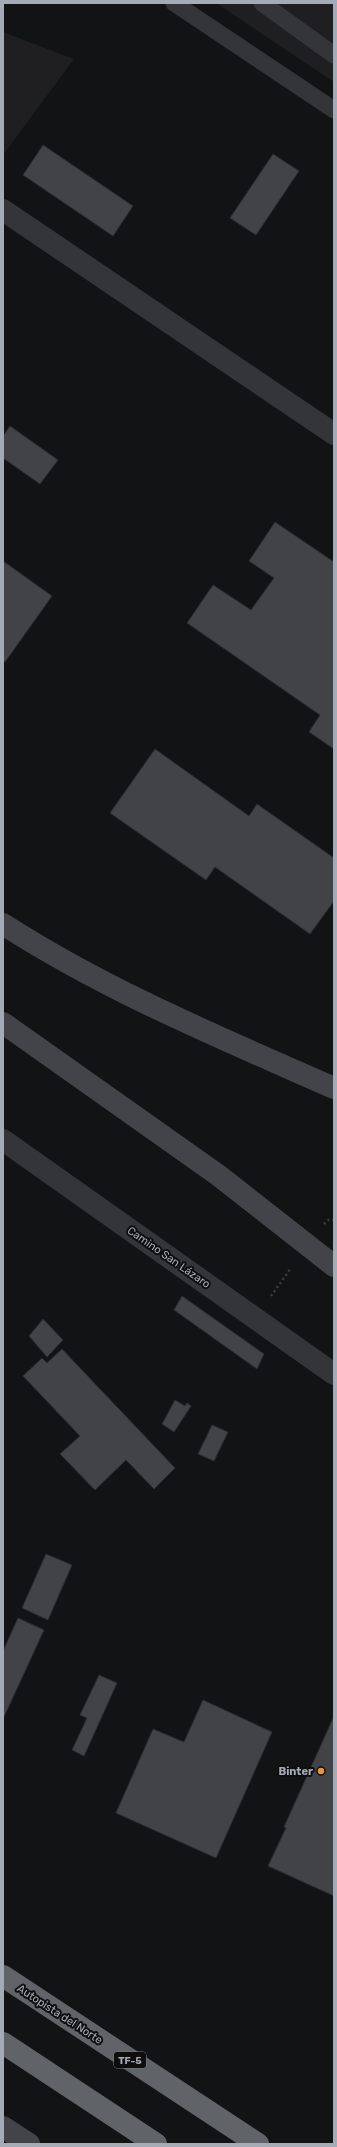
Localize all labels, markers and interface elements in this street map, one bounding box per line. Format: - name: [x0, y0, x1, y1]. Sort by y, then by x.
- street label: Camino San Lázaro: [125, 1224, 213, 1291]
- place label: Binter: [278, 1765, 313, 1778]
- marker: Binter: [316, 1766, 326, 1776]
- street label: Autopista del Norte: [15, 1982, 105, 2047]
- road number: TF-5: [114, 2052, 146, 2068]

